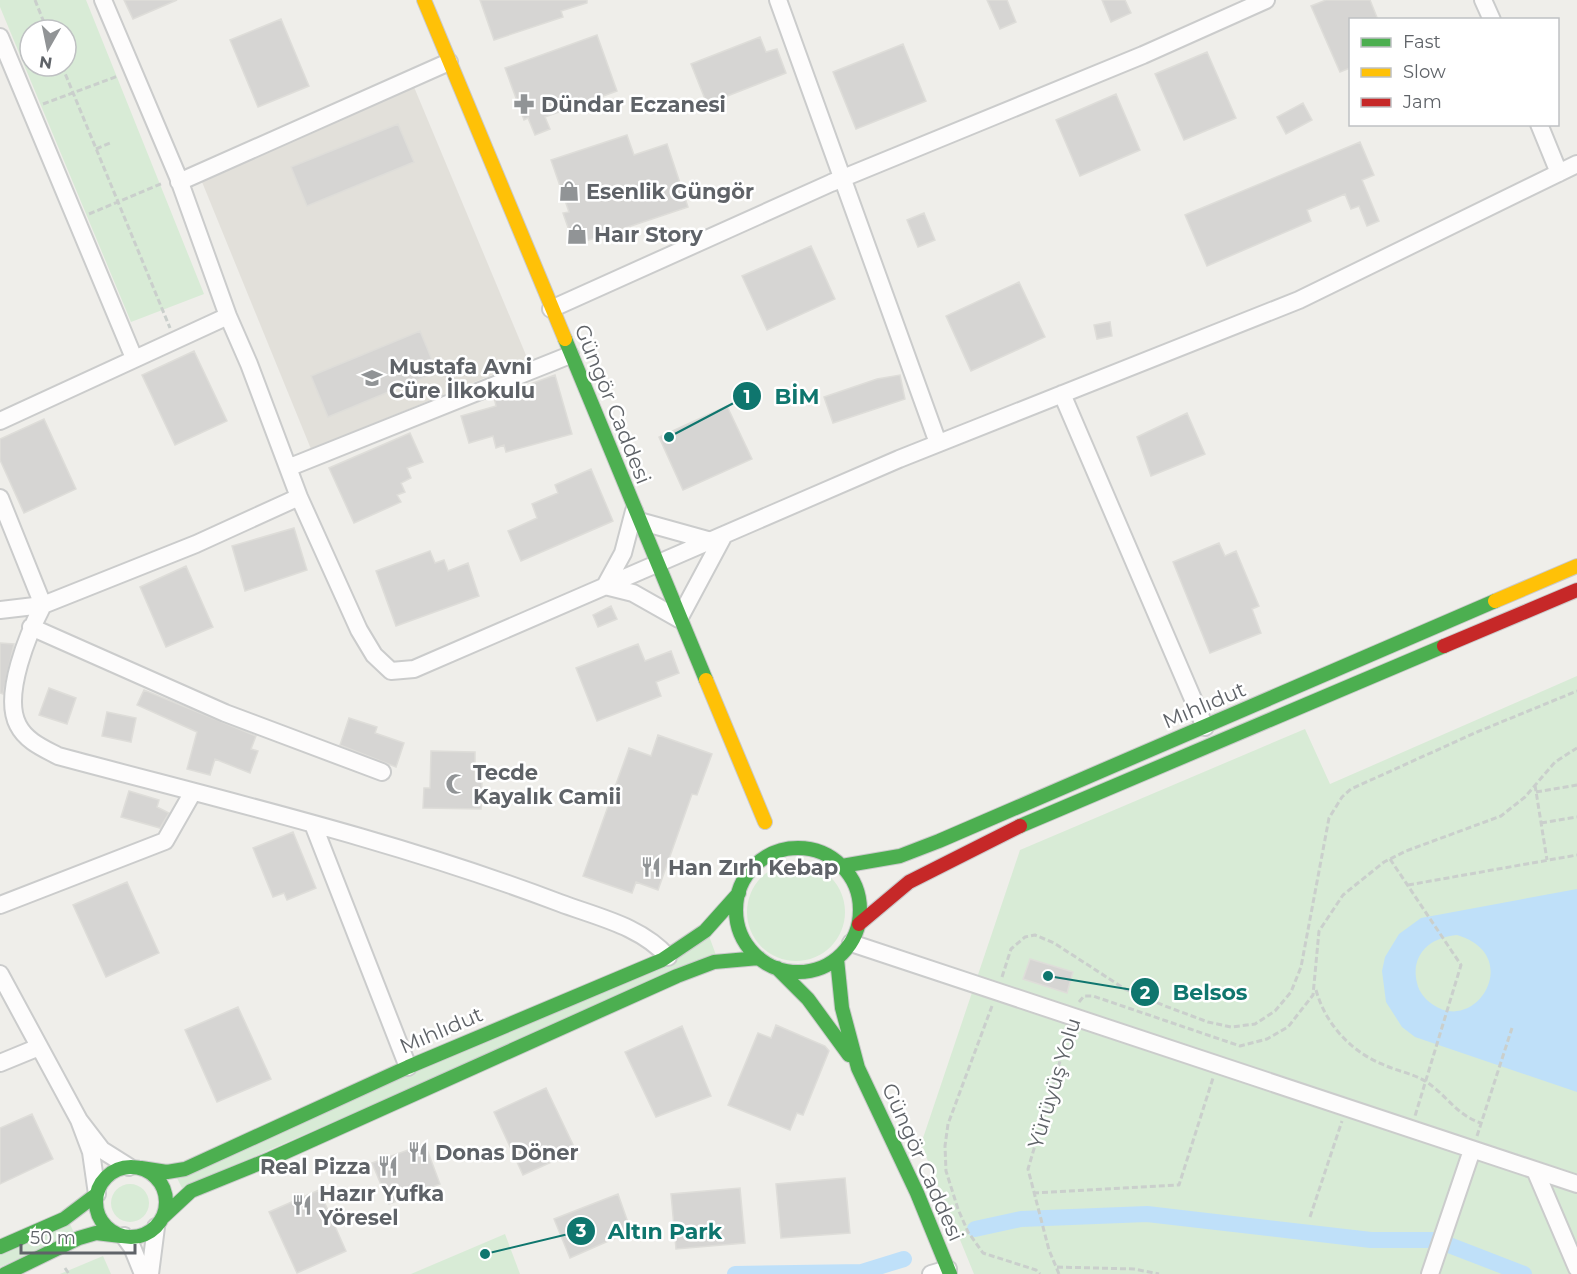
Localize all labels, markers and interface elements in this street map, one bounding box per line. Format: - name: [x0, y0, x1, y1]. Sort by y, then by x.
- north arrow: [18, 18, 78, 78]
- legend: [1349, 18, 1559, 126]
- text: Fast: [1403, 31, 1441, 53]
- text: N: [38, 52, 54, 73]
- text: Slow: [1403, 61, 1446, 83]
- text: Jam: [1402, 91, 1442, 113]
- pharmacy icon: Dündar Eczanesi: [512, 92, 536, 116]
- place label: Dündar Eczanesi: [541, 92, 726, 117]
- shop icon: Esenlik Güngör: [557, 179, 581, 203]
- place label: Esenlik Güngör: [586, 179, 754, 204]
- shop icon: Haır Story: [565, 222, 589, 246]
- place label: Haır Story: [594, 222, 703, 247]
- street label: Güngör Caddesi: [570, 320, 656, 488]
- place label: Mustafa Avni Cüre İlkokulu: [389, 354, 535, 403]
- school or university icon: Mustafa Avni Cüre İlkokulu: [360, 366, 384, 390]
- callout: BİM: [732, 376, 831, 416]
- text: BİM: [774, 383, 820, 410]
- text: 1: [743, 386, 751, 408]
- street label: Mıhlıdut: [1159, 676, 1249, 734]
- place label: Tecde Kayalık Camii: [473, 760, 621, 809]
- mosque icon: Tecde Kayalık Camii: [444, 772, 468, 796]
- restaurant icon: Han Zırh Kebap: [639, 855, 663, 879]
- place label: Han Zırh Kebap: [668, 855, 838, 880]
- callout: Belsos: [1130, 972, 1259, 1012]
- text: Belsos: [1172, 979, 1248, 1006]
- text: 2: [1140, 982, 1151, 1004]
- street label: Mıhlıdut: [396, 1001, 486, 1059]
- street label: Yürüyüş Yolu: [1022, 1015, 1086, 1151]
- street label: Güngör Caddesi: [877, 1079, 969, 1245]
- restaurant icon: Donas Döner: [406, 1140, 430, 1164]
- place label: Donas Döner: [435, 1140, 579, 1165]
- place label: Real Pizza: [260, 1154, 371, 1179]
- restaurant icon: Real Pizza: [376, 1154, 400, 1178]
- place label: Hazır Yufka Yöresel: [318, 1181, 444, 1230]
- restaurant icon: Hazır Yufka Yöresel: [290, 1193, 314, 1217]
- callout: Altın Park: [566, 1211, 734, 1251]
- scale bar: [21, 1217, 135, 1255]
- text: Altın Park: [607, 1218, 723, 1245]
- text: 3: [575, 1220, 587, 1242]
- text: 50 m: [30, 1227, 76, 1249]

